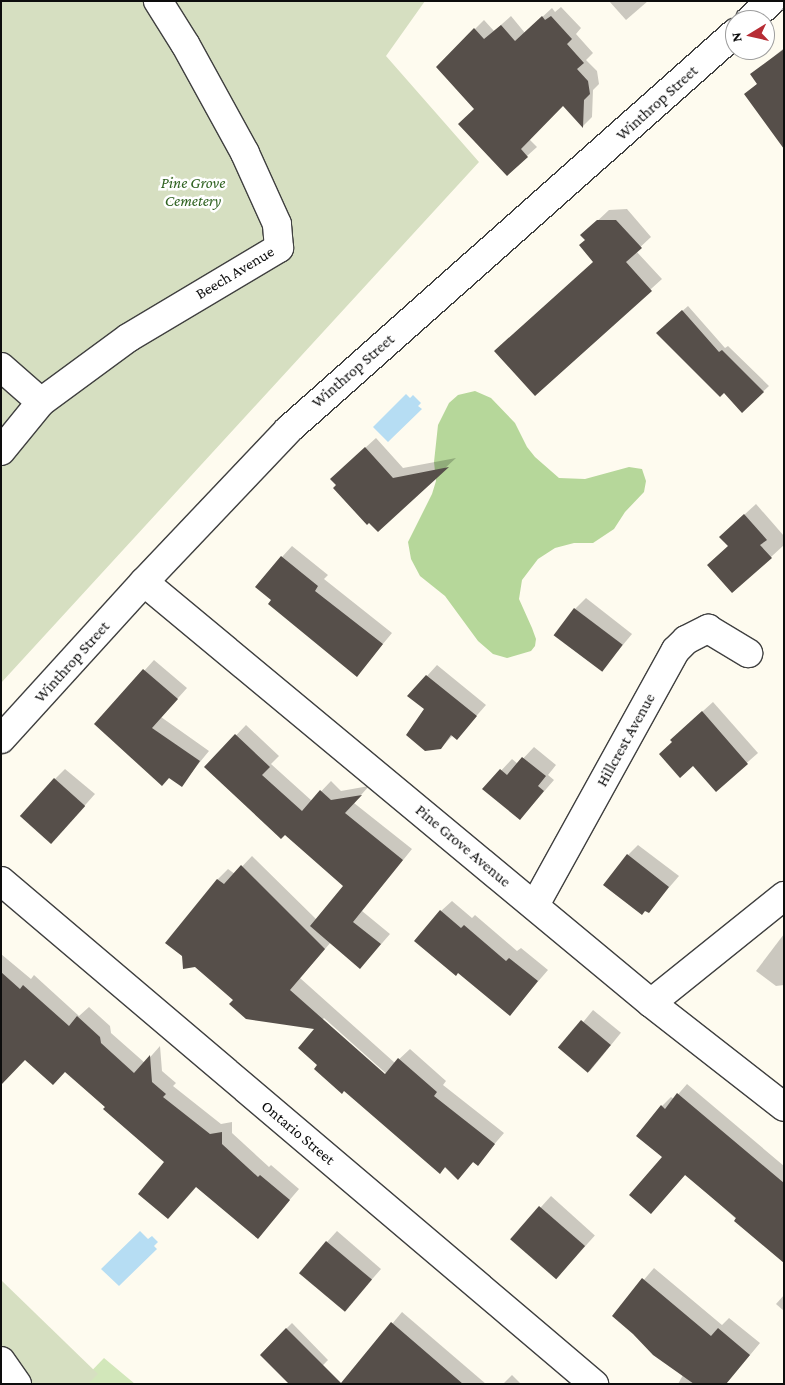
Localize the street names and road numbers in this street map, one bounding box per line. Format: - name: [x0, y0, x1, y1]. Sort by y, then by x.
- street label: Winthrop Street: [612, 61, 702, 145]
- street label: Beech Avenue: [192, 242, 278, 304]
- street label: Winthrop Street: [308, 330, 398, 412]
- street label: Winthrop Street: [30, 617, 114, 707]
- street label: Hillcrest Avenue: [592, 690, 660, 790]
- street label: Pine Grove Avenue: [411, 801, 515, 891]
- street label: Ontario Street: [257, 1097, 339, 1169]

